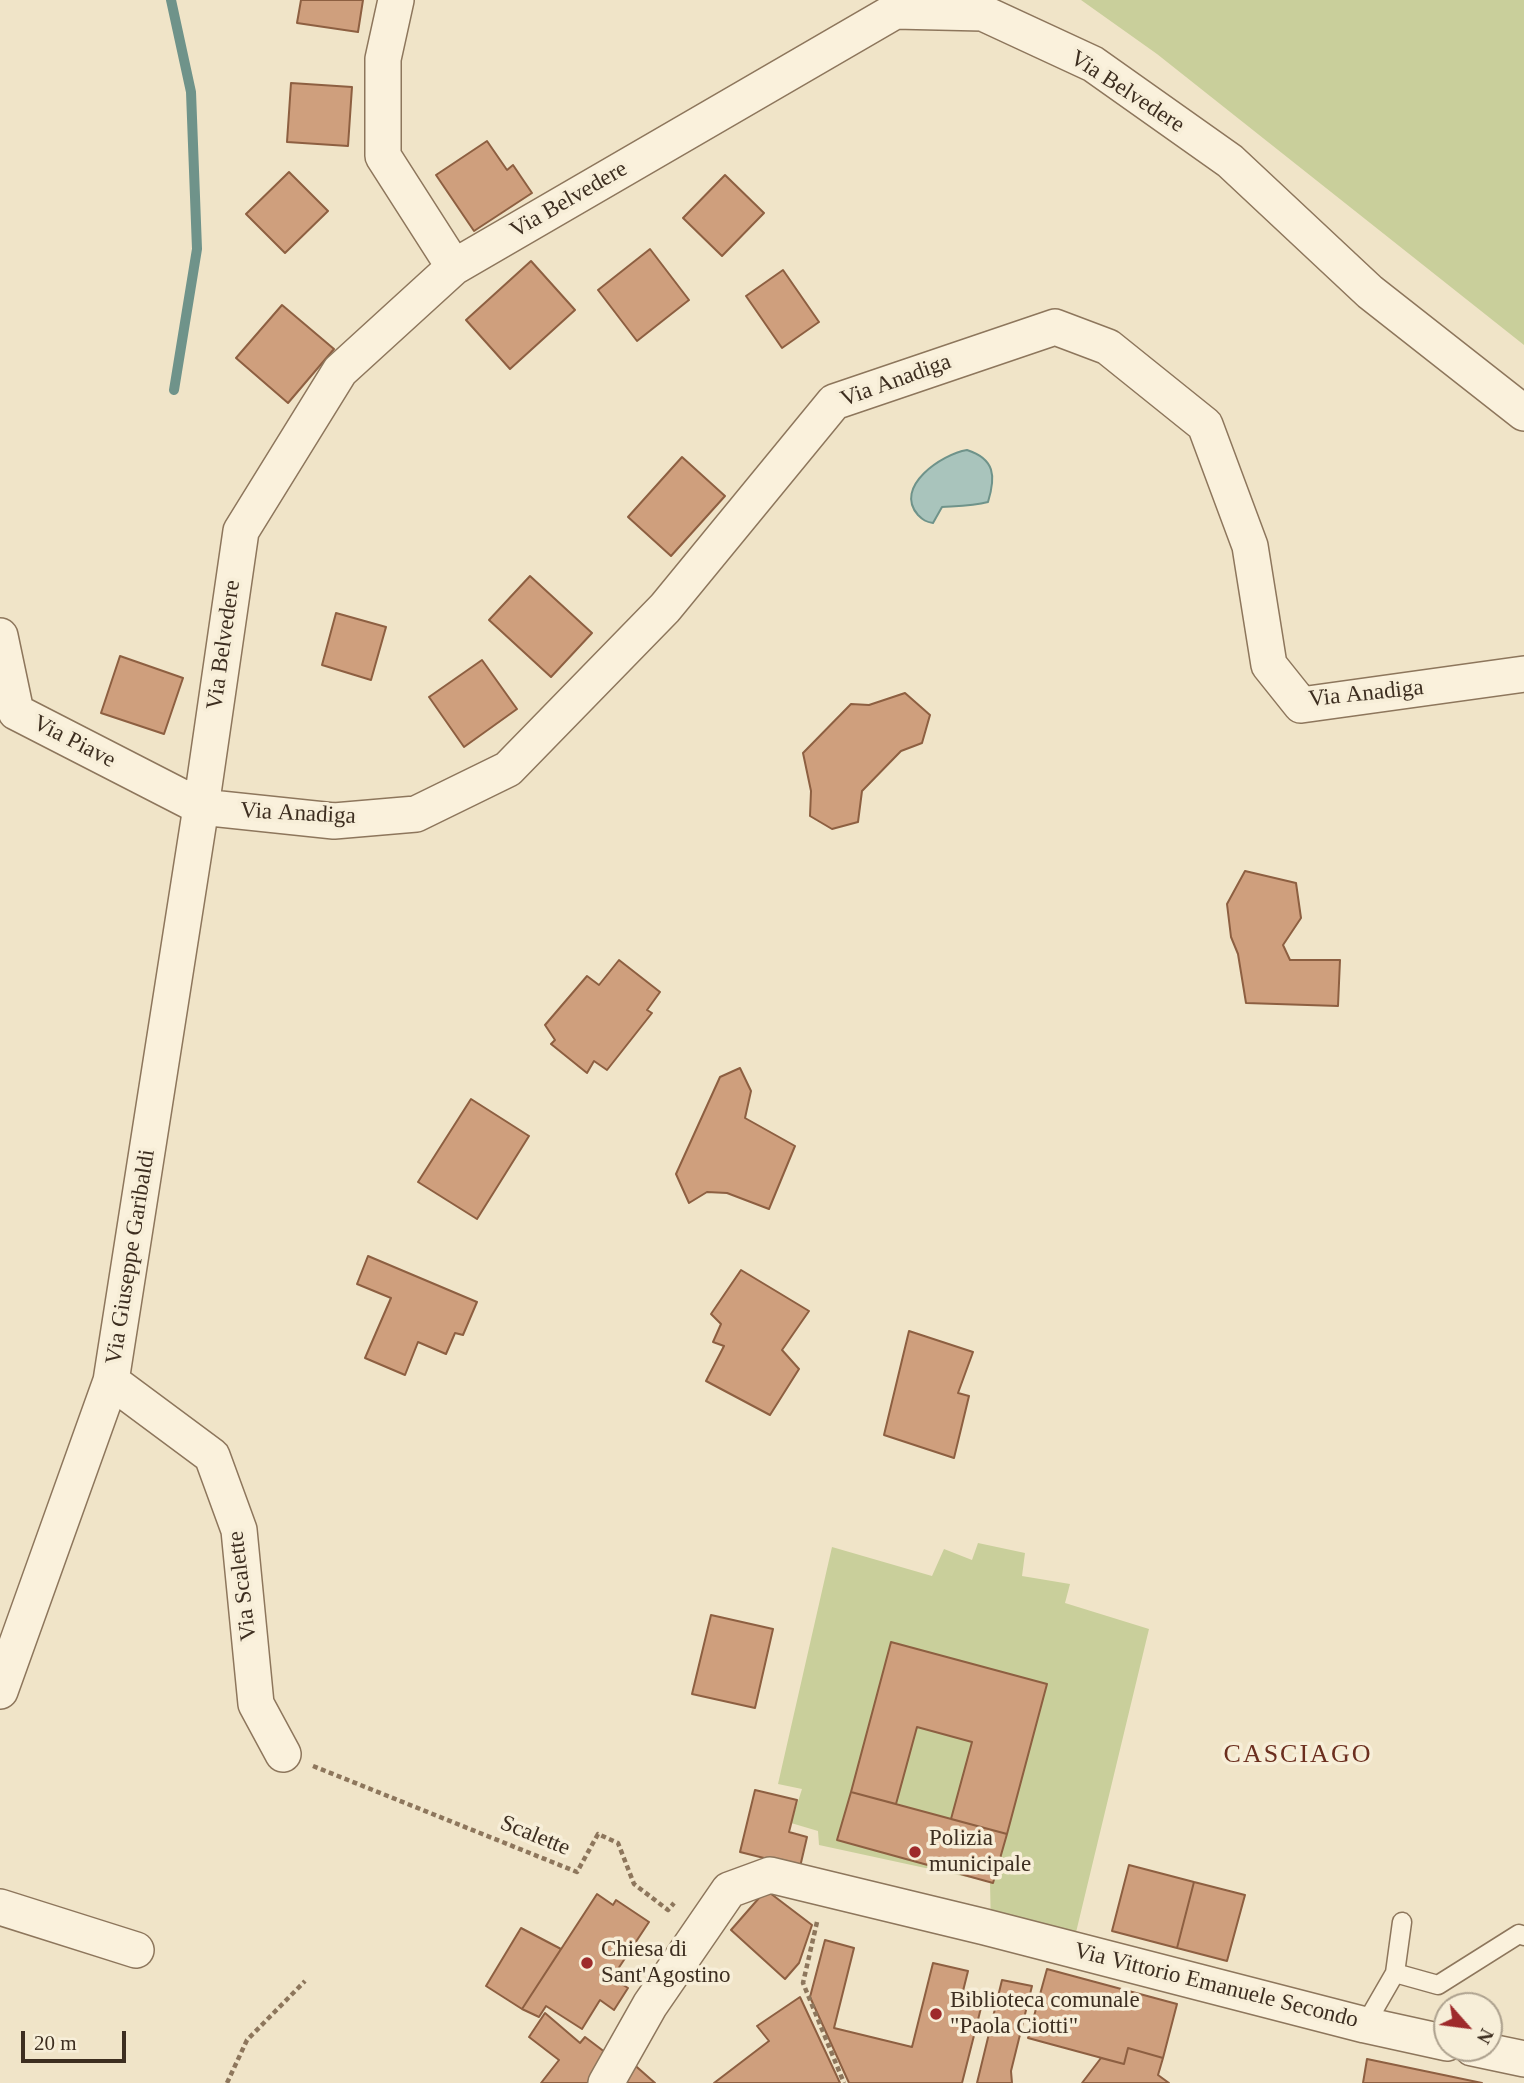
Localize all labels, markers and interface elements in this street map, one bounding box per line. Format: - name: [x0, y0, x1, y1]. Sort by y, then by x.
- street label: Via Belvedere: [1065, 45, 1189, 139]
- street label: Via Belvedere: [505, 155, 633, 245]
- street label: Via Anadiga: [837, 348, 955, 414]
- street label: Via Belvedere: [201, 578, 247, 712]
- street label: Via Anadiga: [1307, 674, 1425, 714]
- street label: Via Piave: [28, 710, 120, 774]
- street label: Via Anadiga: [240, 797, 356, 831]
- street label: Via Giuseppe Garibaldi: [100, 1148, 162, 1366]
- street label: Via Scalette: [223, 1530, 263, 1642]
- district label: CASCIAGO: [1225, 1739, 1371, 1771]
- street label: Scalette: [496, 1810, 574, 1862]
- place label: Polizia municipale: [929, 1825, 1031, 1879]
- marker: Polizia municipale: [907, 1844, 923, 1860]
- place label: Chiesa di Sant'Agostino: [601, 1936, 730, 1990]
- street label: Via Vittorio Emanuele Secondo: [1071, 1937, 1361, 2035]
- marker: Chiesa di Sant'Agostino: [579, 1955, 595, 1971]
- place label: Biblioteca comunale "Paola Ciotti": [950, 1987, 1140, 2041]
- north arrow: [1433, 1992, 1503, 2062]
- marker: Biblioteca comunale "Paola Ciotti": [928, 2006, 944, 2022]
- scale bar: [24, 2016, 130, 2060]
- text: N: [1473, 2025, 1498, 2047]
- text: 20 m: [34, 2031, 77, 2055]

